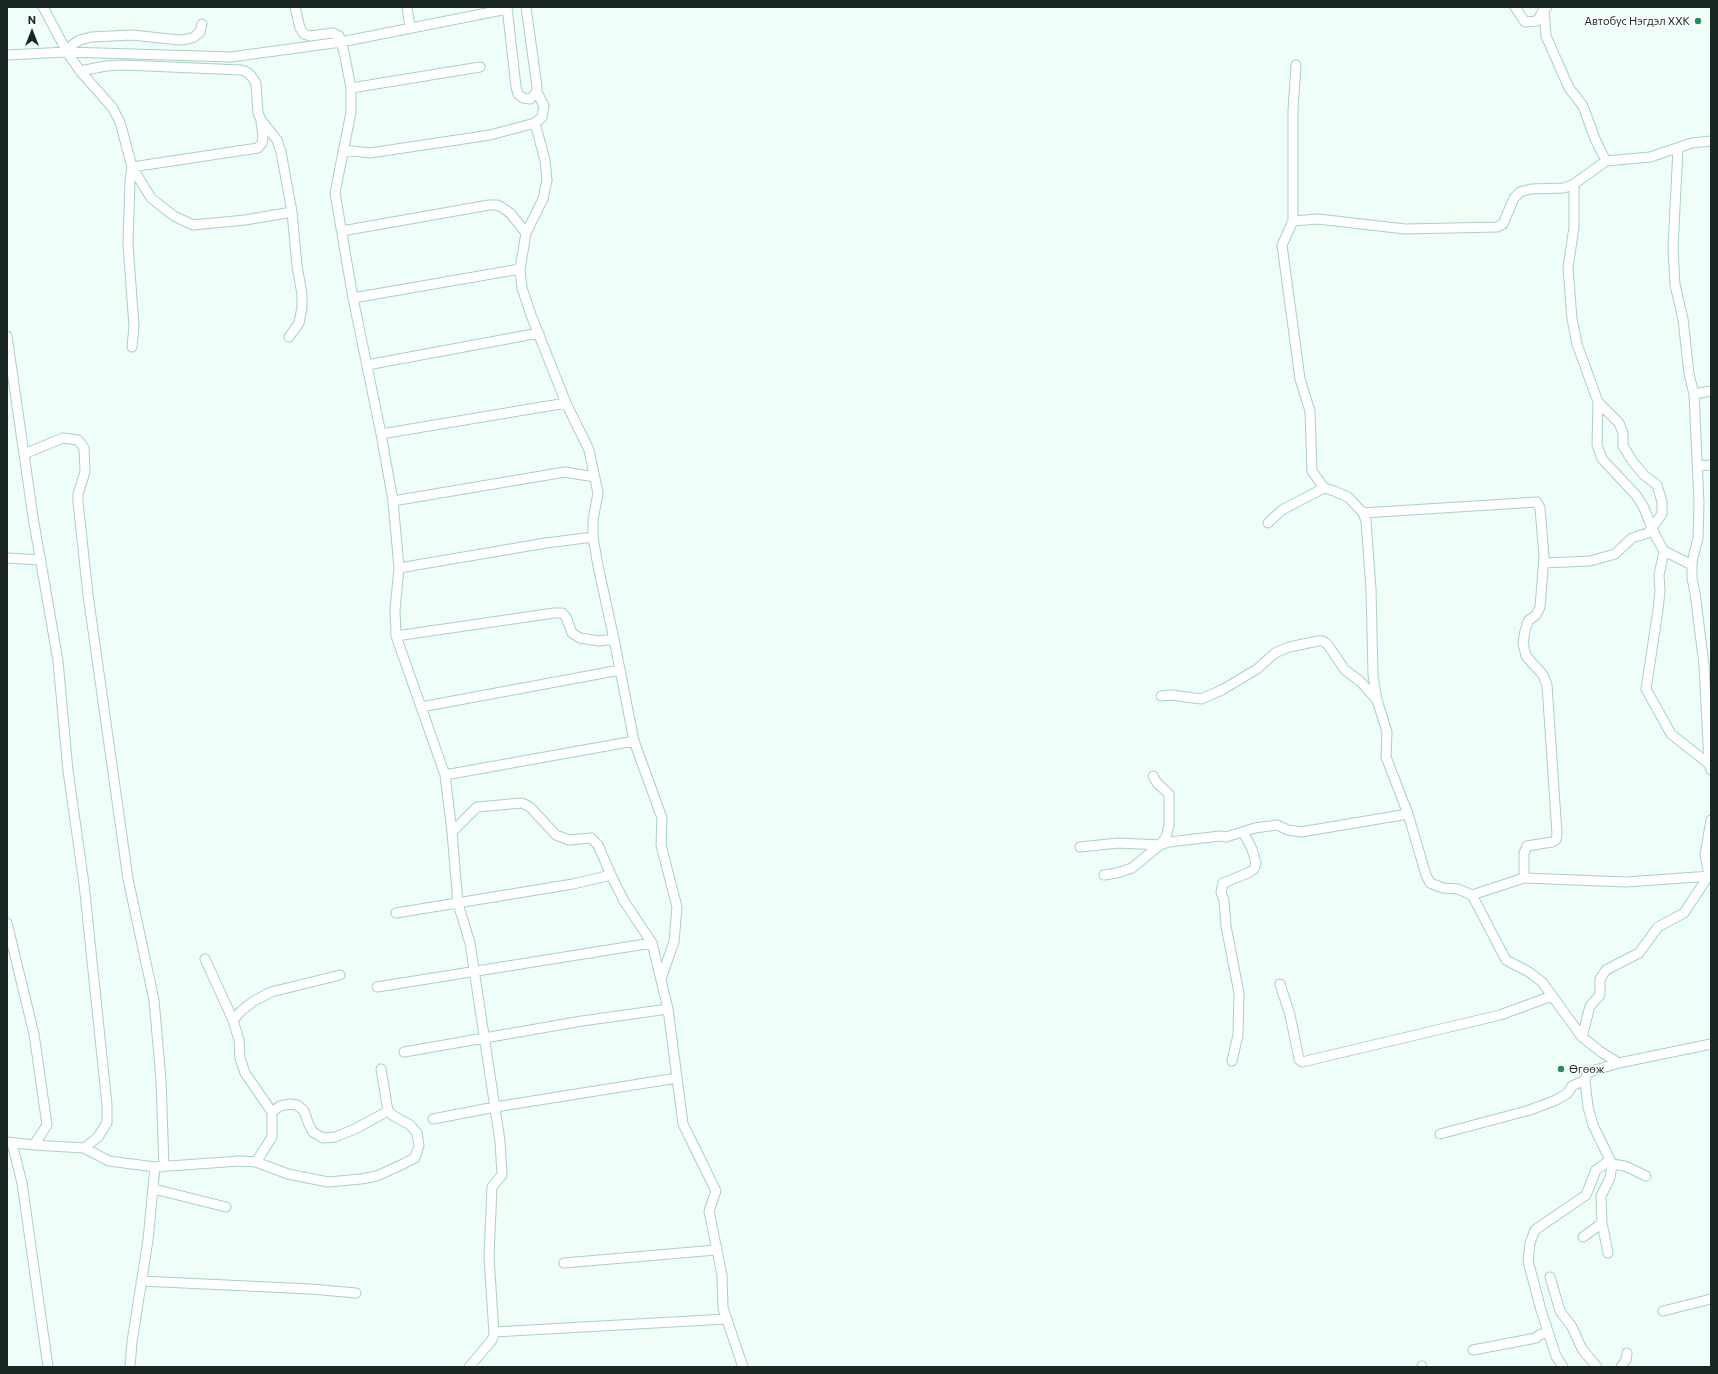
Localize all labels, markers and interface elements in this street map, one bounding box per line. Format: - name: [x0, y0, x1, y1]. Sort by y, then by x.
- north arrow: [12, 12, 52, 52]
- text: N: [28, 13, 36, 26]
- place label: Автобус Нэгдэл ХХК: [1584, 14, 1690, 28]
- marker: Автобус Нэгдэл ХХК: [1693, 16, 1703, 26]
- place label: Өгөөж: [1569, 1062, 1604, 1076]
- marker: Өгөөж: [1556, 1064, 1566, 1074]

